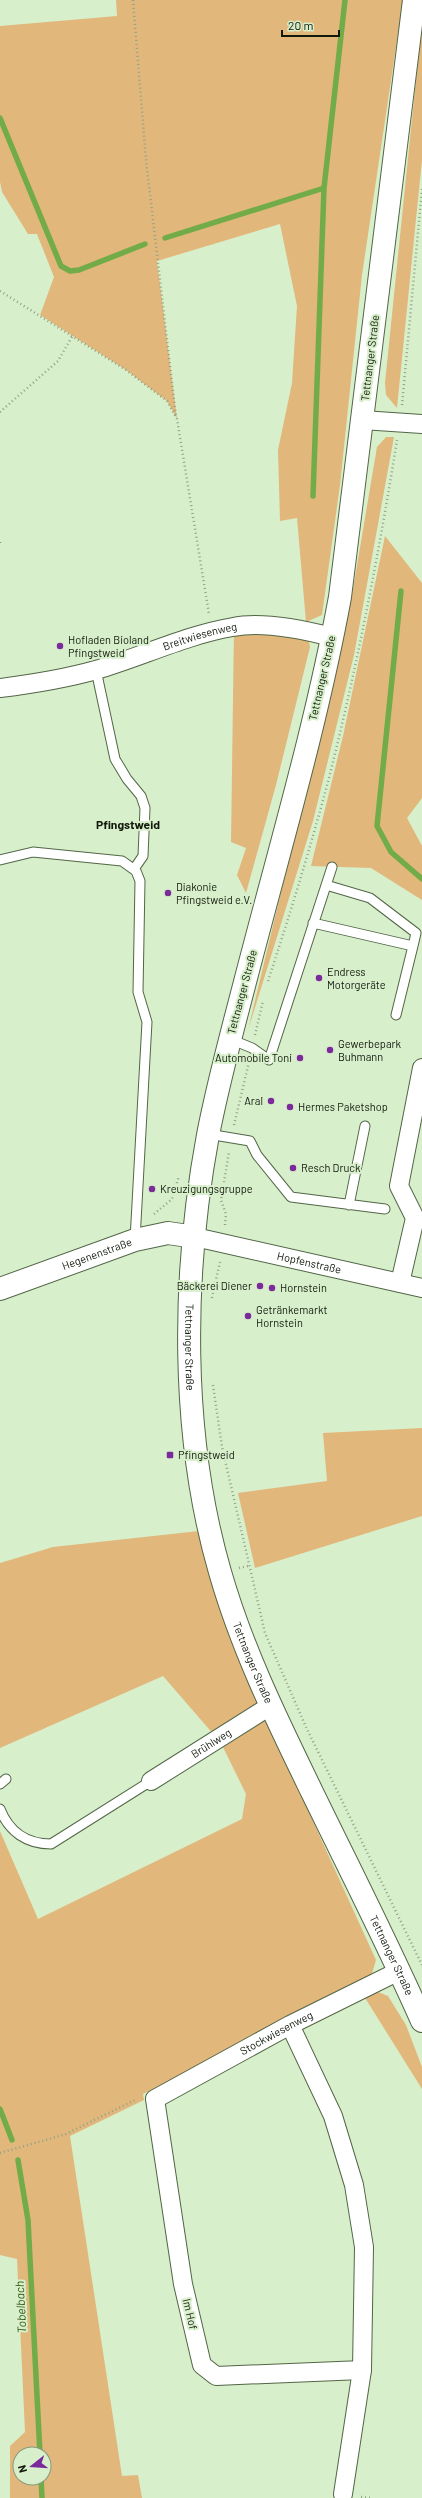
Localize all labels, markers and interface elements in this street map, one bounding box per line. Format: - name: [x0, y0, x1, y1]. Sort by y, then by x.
- scale bar: [282, 12, 339, 38]
- text: 20 m: [288, 18, 314, 32]
- street label: Tettnanger Straße: [358, 314, 381, 402]
- street label: Breitwiesenweg: [161, 619, 238, 653]
- place label: Hofladen Bioland Pfingstweid: [68, 633, 149, 659]
- street label: Tettnanger Straße: [305, 634, 338, 722]
- marker: Hofladen Bioland Pfingstweid: [55, 641, 65, 651]
- district label: Pfingstweid: [96, 817, 160, 831]
- place label: Diakonie Pfingstweid e.V.: [176, 880, 252, 906]
- marker: Diakonie Pfingstweid e.V.: [163, 888, 173, 898]
- street label: Tettnanger Straße: [224, 948, 259, 1035]
- place label: Endress Motorgeräte: [327, 965, 386, 991]
- marker: Endress Motorgeräte: [314, 973, 324, 983]
- place label: Gewerbepark Buhmann: [338, 1037, 402, 1063]
- marker: Gewerbepark Buhmann: [325, 1045, 335, 1055]
- place label: Automobile Toni: [215, 1051, 292, 1064]
- marker: Automobile Toni: [295, 1053, 305, 1063]
- place label: Aral: [244, 1094, 263, 1107]
- marker: Aral: [266, 1096, 276, 1106]
- place label: Hermes Paketshop: [298, 1100, 388, 1113]
- marker: Hermes Paketshop: [285, 1102, 295, 1112]
- place label: Resch Druck: [301, 1161, 361, 1174]
- marker: Resch Druck: [288, 1163, 298, 1173]
- place label: Kreuzigungsgruppe: [160, 1182, 253, 1195]
- marker: Kreuzigungsgruppe: [147, 1184, 157, 1194]
- street label: Hegenenstraße: [60, 1235, 133, 1272]
- street label: Hopfenstraße: [276, 1249, 343, 1276]
- place label: Bäckerei Diener: [177, 1279, 252, 1292]
- marker: Bäckerei Diener: [255, 1281, 265, 1291]
- place label: Hornstein: [280, 1281, 327, 1294]
- marker: Hornstein: [267, 1283, 277, 1293]
- place label: Getränkemarkt Hornstein: [256, 1303, 327, 1329]
- street label: Tettnanger Straße: [183, 1304, 198, 1391]
- marker: Getränkemarkt Hornstein: [243, 1311, 253, 1321]
- place label: Pfingstweid: [178, 1448, 235, 1461]
- marker: Pfingstweid: [165, 1450, 175, 1460]
- street label: Tettnanger Straße: [231, 1620, 276, 1705]
- street label: Brühlweg: [188, 1725, 233, 1760]
- street label: Tettnanger Straße: [368, 1913, 417, 1997]
- street label: Stockwiesenweg: [237, 2008, 315, 2057]
- water label: Tobelbach: [12, 2281, 28, 2334]
- street label: Im Hof: [181, 2297, 200, 2331]
- north arrow: [12, 2446, 52, 2486]
- text: N: [15, 2464, 29, 2474]

